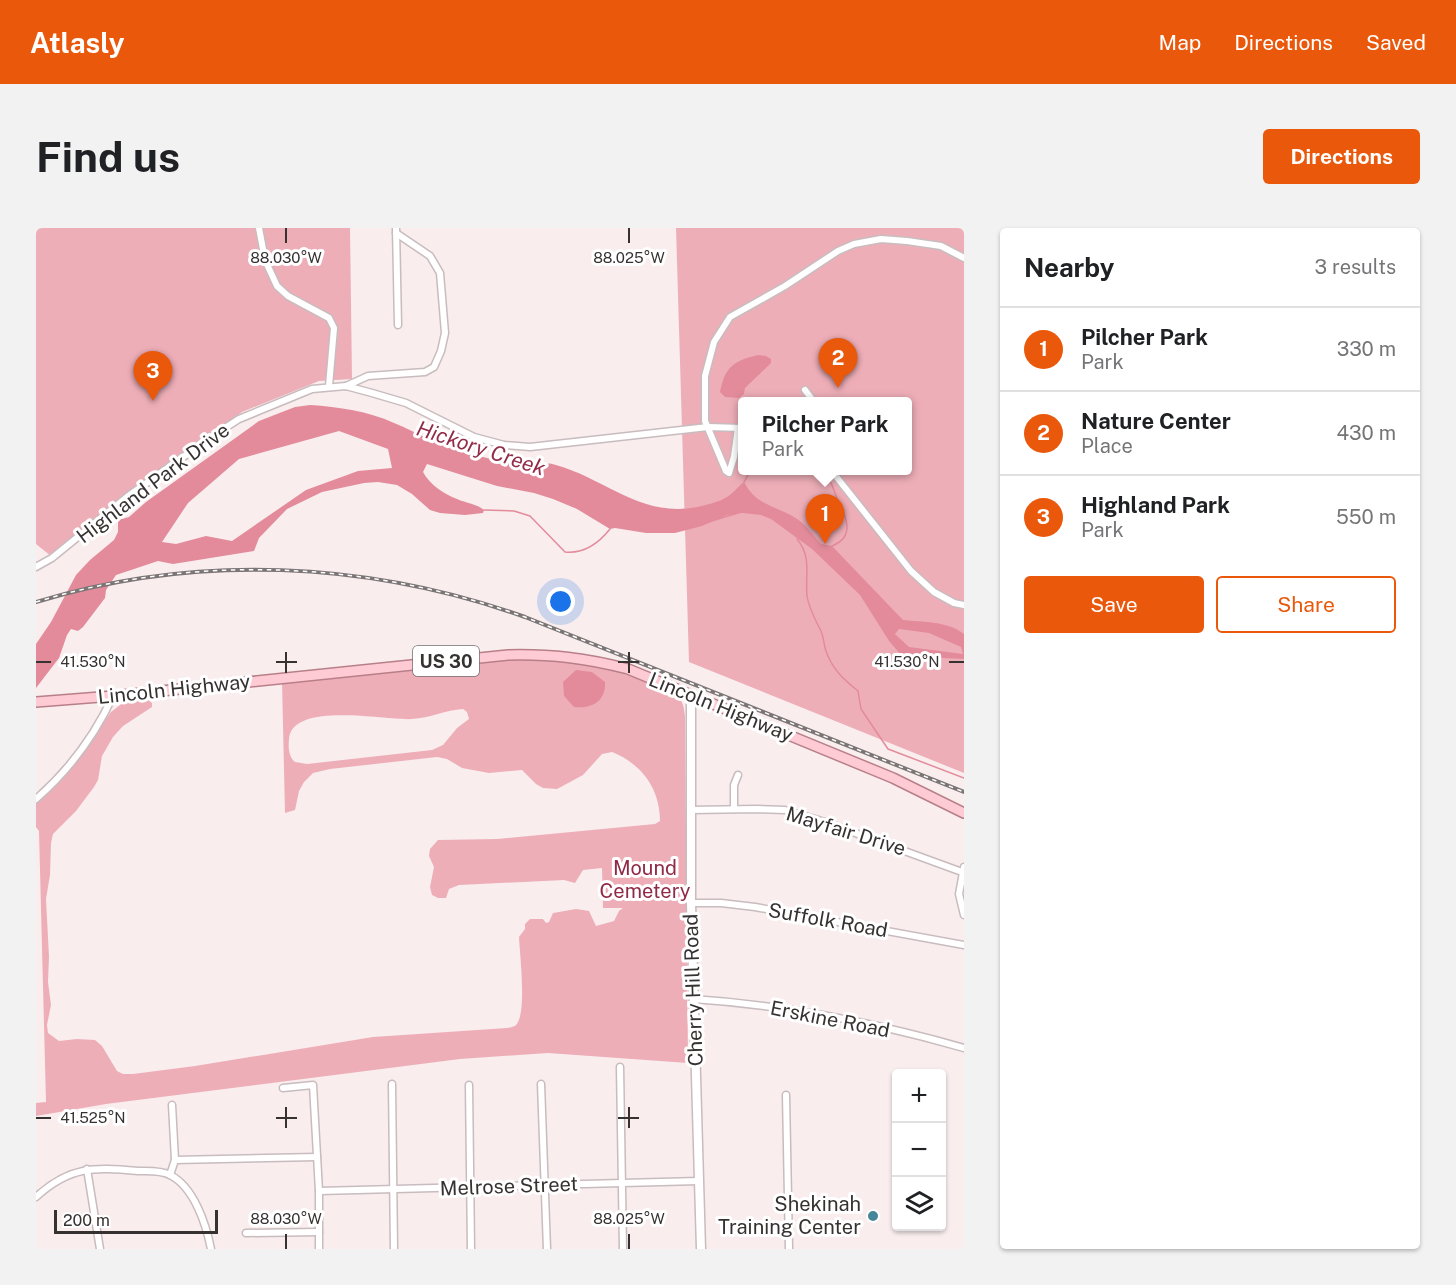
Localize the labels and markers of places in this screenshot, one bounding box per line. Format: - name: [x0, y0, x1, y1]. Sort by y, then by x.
- pin: 2: [818, 338, 858, 388]
- pin: 3: [134, 352, 172, 401]
- pin: 1: [806, 494, 844, 544]
- place label: Shekinah Training Center: [718, 1192, 861, 1239]
- marker: Shekinah Training Center: [866, 1209, 880, 1223]

